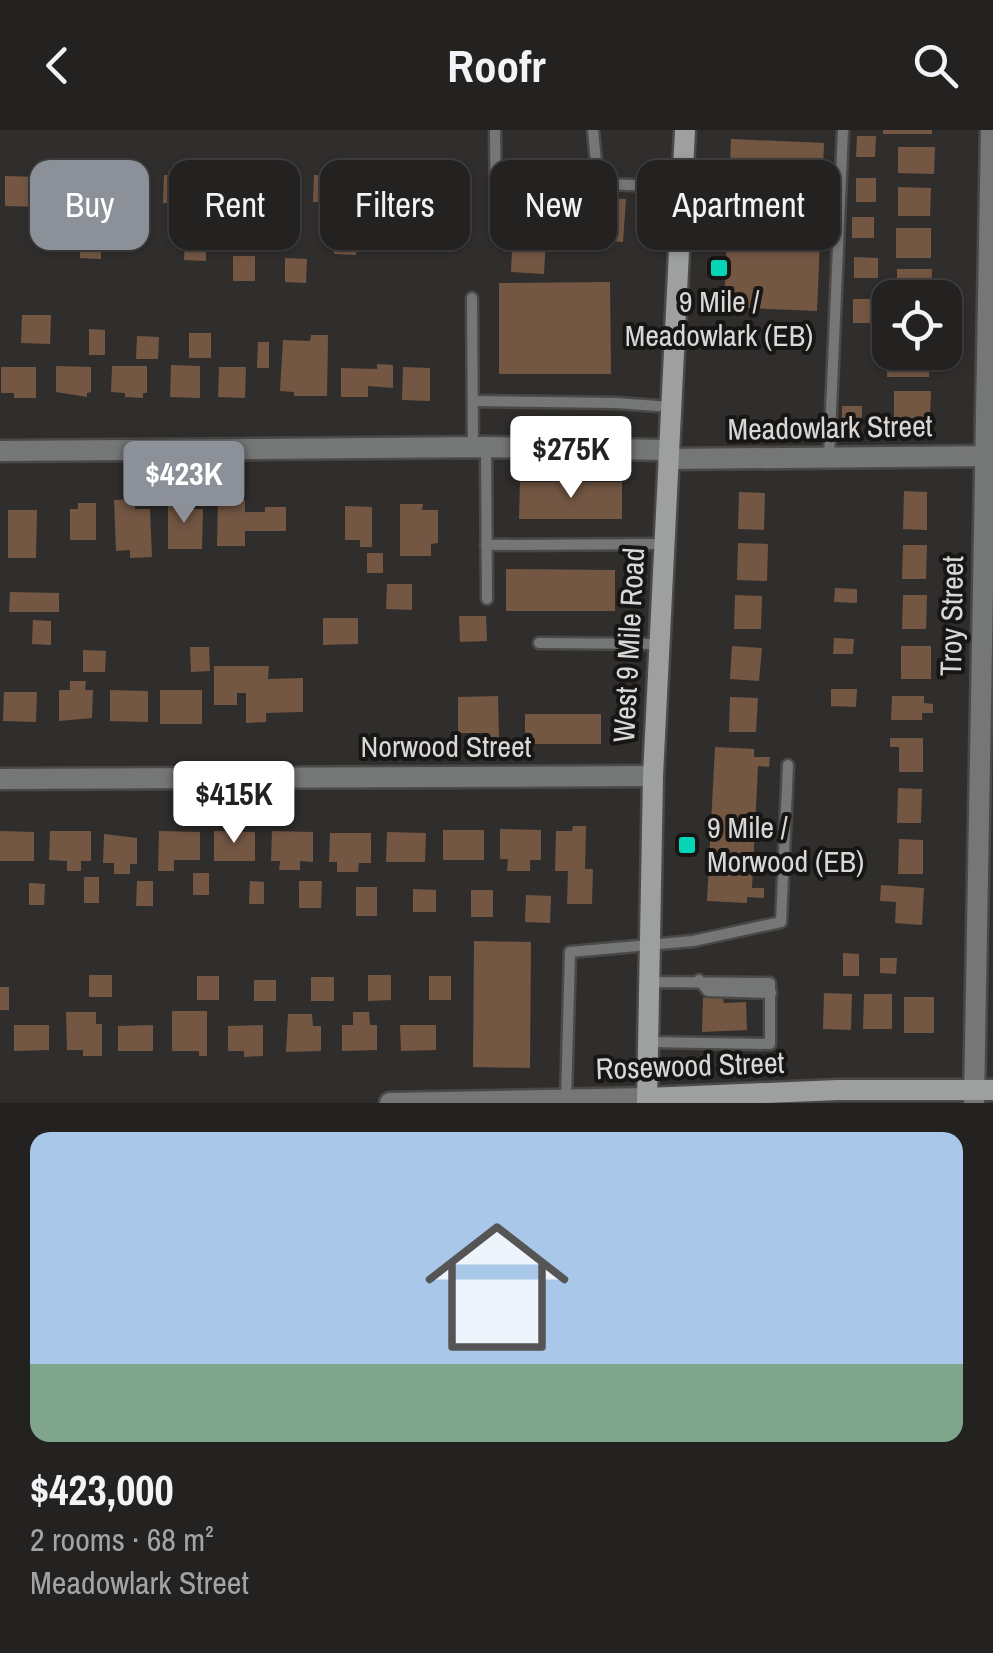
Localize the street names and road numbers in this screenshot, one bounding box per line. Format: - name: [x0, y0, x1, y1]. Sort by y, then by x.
- street label: Meadowlark Street: [727, 405, 933, 449]
- street label: West 9 Mile Road: [603, 546, 653, 743]
- street label: Troy Street: [930, 555, 972, 677]
- street label: Norwood Street: [361, 726, 532, 766]
- street label: Rosewood Street: [595, 1042, 785, 1088]

